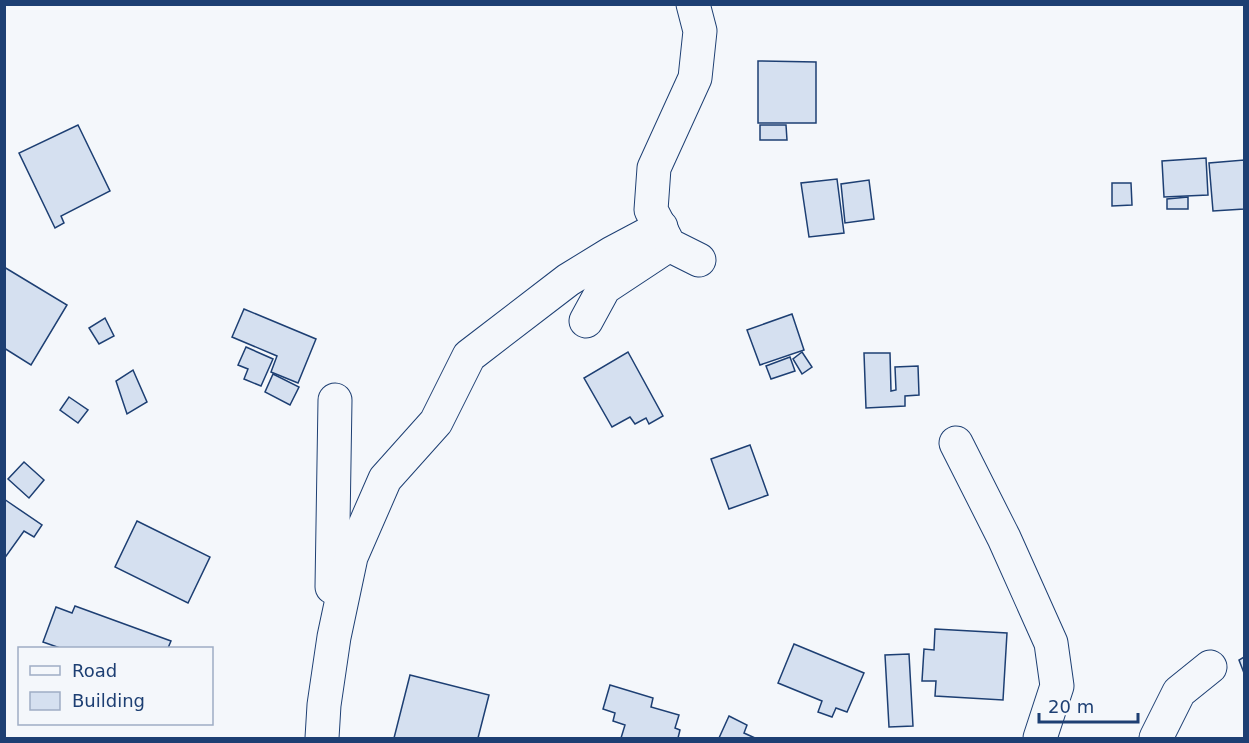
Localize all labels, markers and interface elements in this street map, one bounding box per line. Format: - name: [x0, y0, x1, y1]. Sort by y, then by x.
- legend: [18, 647, 213, 725]
- text: Road: [72, 660, 117, 681]
- scale bar: [1039, 686, 1138, 724]
- text: Building: [72, 690, 145, 711]
- text: 20 m: [1048, 696, 1094, 717]

